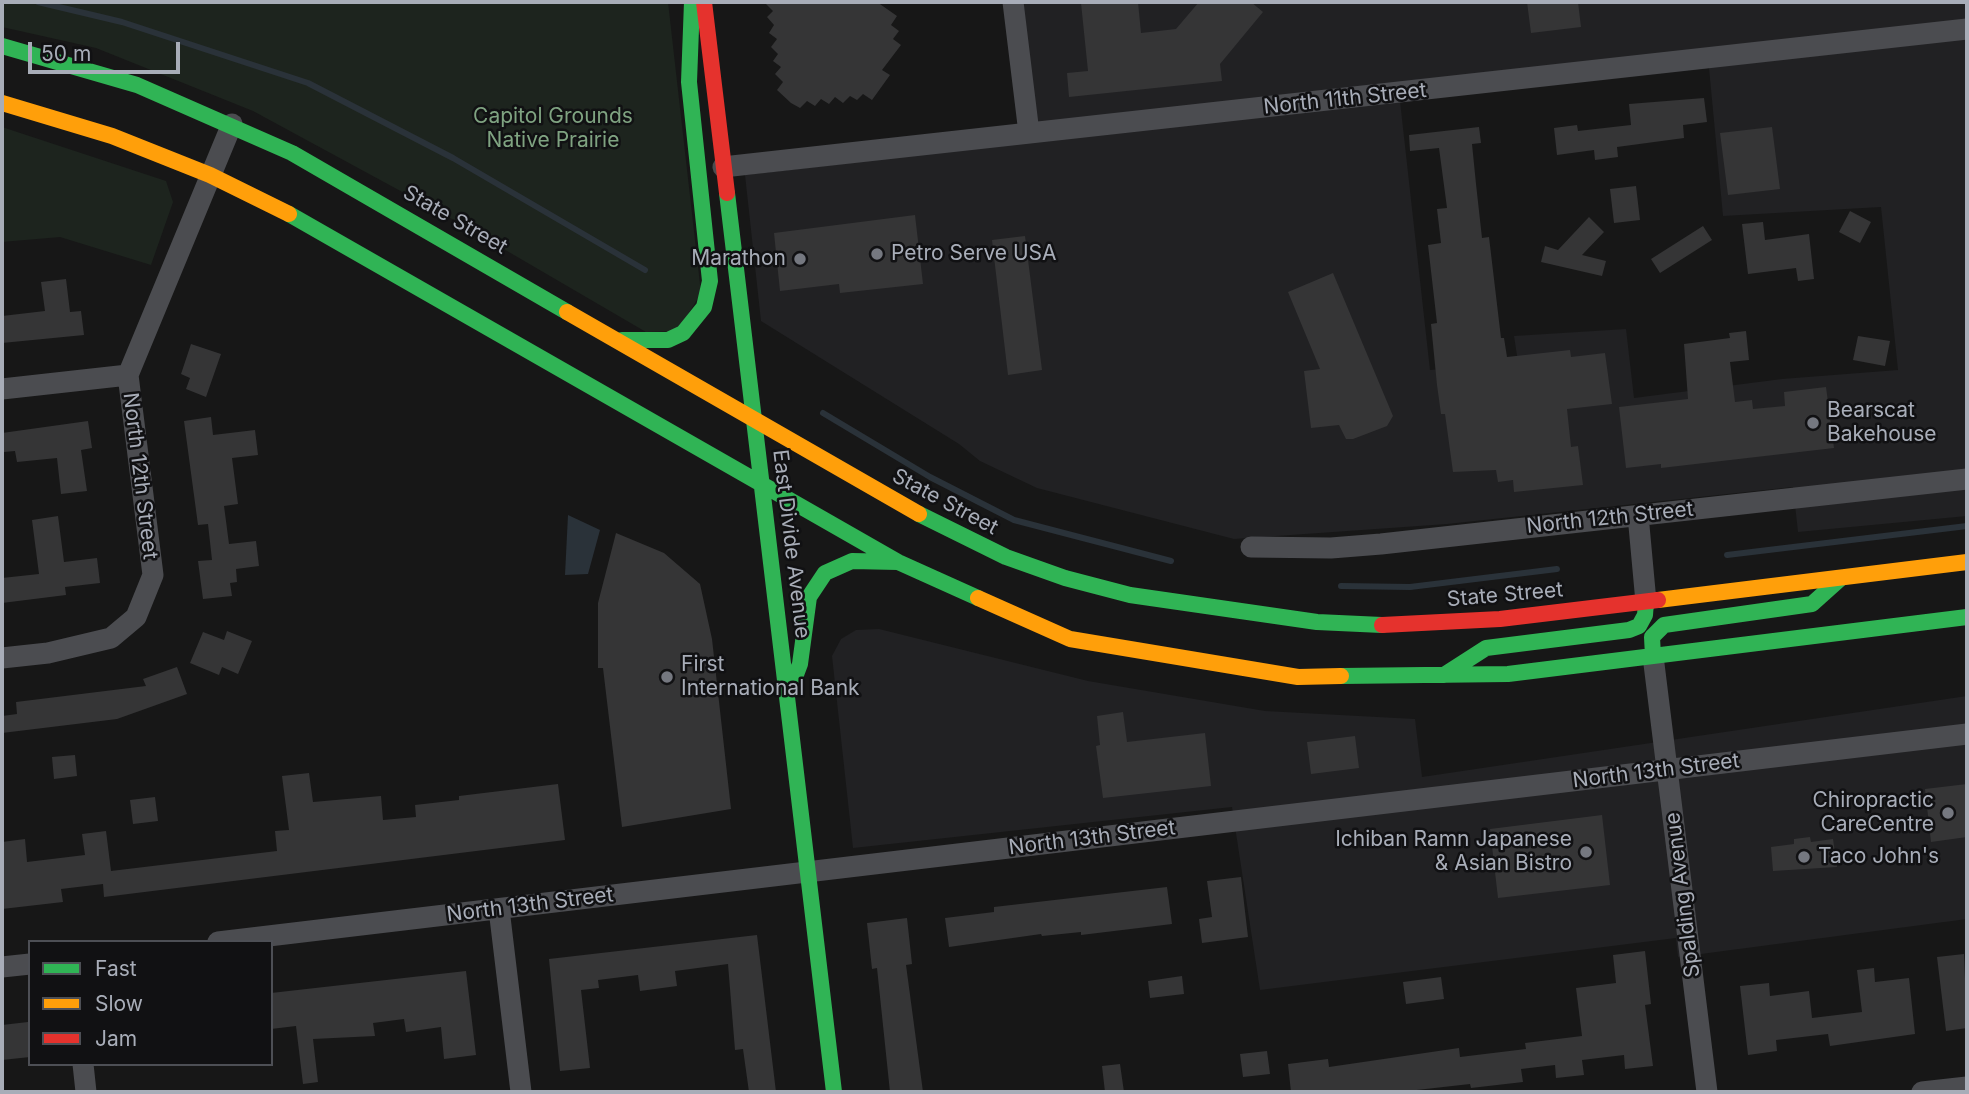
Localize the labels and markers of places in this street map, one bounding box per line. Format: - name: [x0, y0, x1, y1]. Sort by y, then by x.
- place label: Petro Serve USA: [891, 241, 1057, 267]
- place label: Marathon: [691, 246, 786, 272]
- marker: Petro Serve USA: [869, 246, 885, 262]
- marker: Marathon: [792, 251, 808, 267]
- place label: Bearscat Bakehouse: [1827, 398, 1937, 448]
- marker: Bearscat Bakehouse: [1805, 415, 1821, 431]
- place label: First International Bank: [681, 652, 860, 702]
- marker: First International Bank: [659, 669, 675, 685]
- place label: Chiropractic CareCentre: [1813, 788, 1934, 838]
- marker: Chiropractic CareCentre: [1940, 805, 1956, 821]
- place label: Ichiban Ramn Japanese & Asian Bistro: [1335, 827, 1572, 877]
- marker: Ichiban Ramn Japanese & Asian Bistro: [1578, 844, 1594, 860]
- place label: Taco John's: [1818, 844, 1939, 870]
- marker: Taco John's: [1796, 849, 1812, 865]

